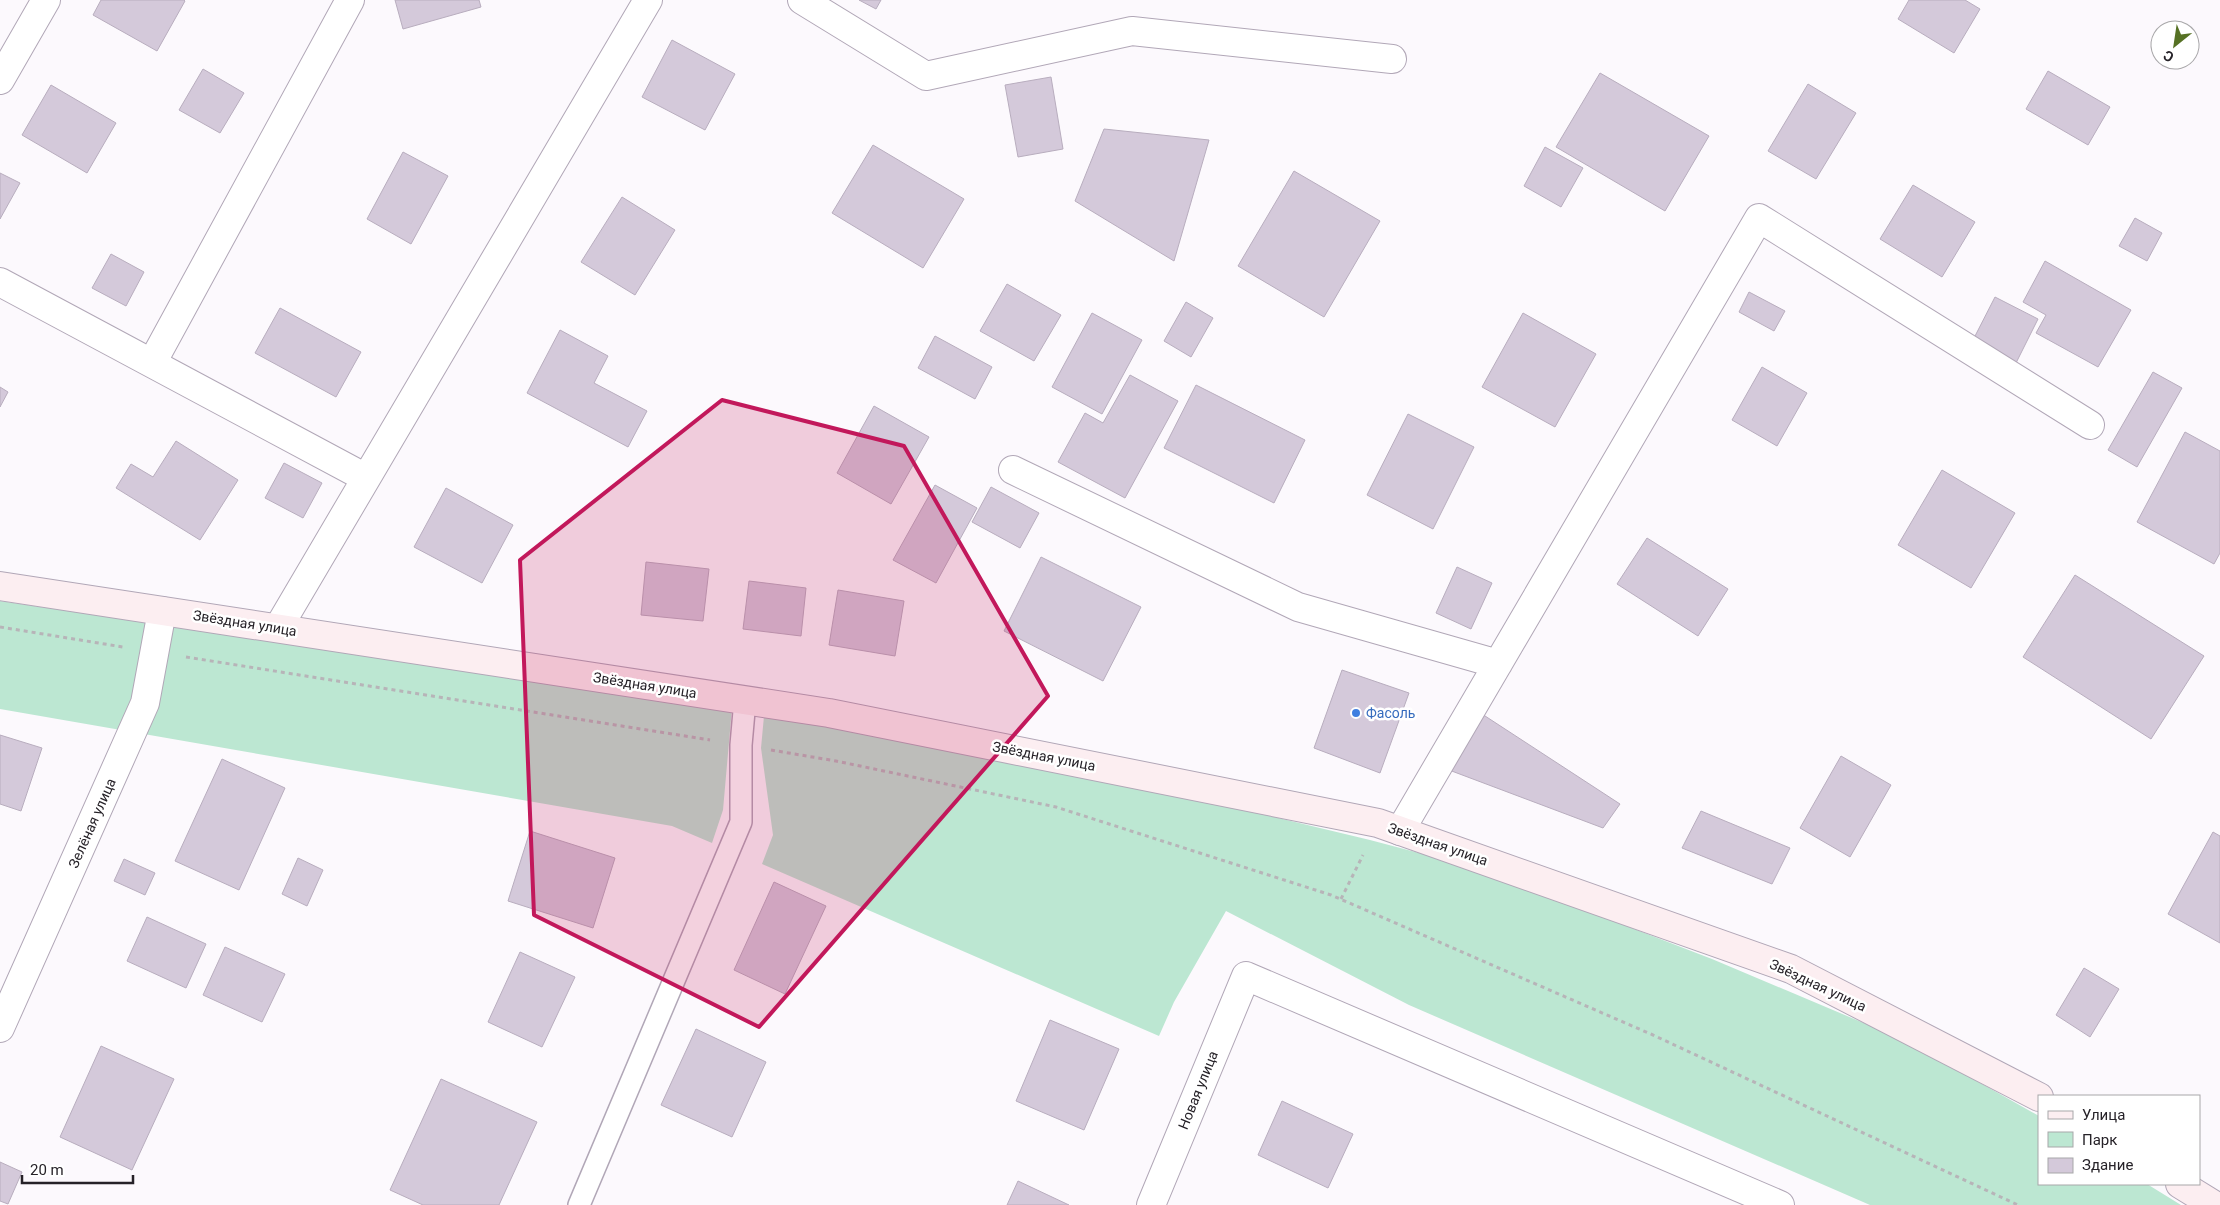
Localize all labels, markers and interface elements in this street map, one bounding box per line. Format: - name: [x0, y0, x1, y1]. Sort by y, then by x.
- north arrow: [2150, 20, 2200, 70]
- text: С: [2161, 47, 2176, 65]
- street label: Звёздная улица: [192, 607, 298, 639]
- street label: Звёздная улица: [592, 669, 698, 701]
- place label: Фасоль: [1366, 705, 1415, 721]
- marker: Фасоль: [1350, 707, 1362, 719]
- street label: Звёздная улица: [991, 738, 1097, 774]
- street label: Зелёная улица: [65, 776, 119, 870]
- street label: Звёздная улица: [1386, 819, 1490, 869]
- street label: Звёздная улица: [1767, 956, 1869, 1014]
- street label: Новая улица: [1175, 1048, 1221, 1132]
- legend: [2038, 1095, 2200, 1185]
- text: Улица: [2082, 1106, 2125, 1124]
- text: Парк: [2082, 1131, 2117, 1149]
- scale bar: [22, 1152, 134, 1184]
- text: Здание: [2082, 1156, 2133, 1174]
- text: 20 m: [30, 1161, 64, 1179]

